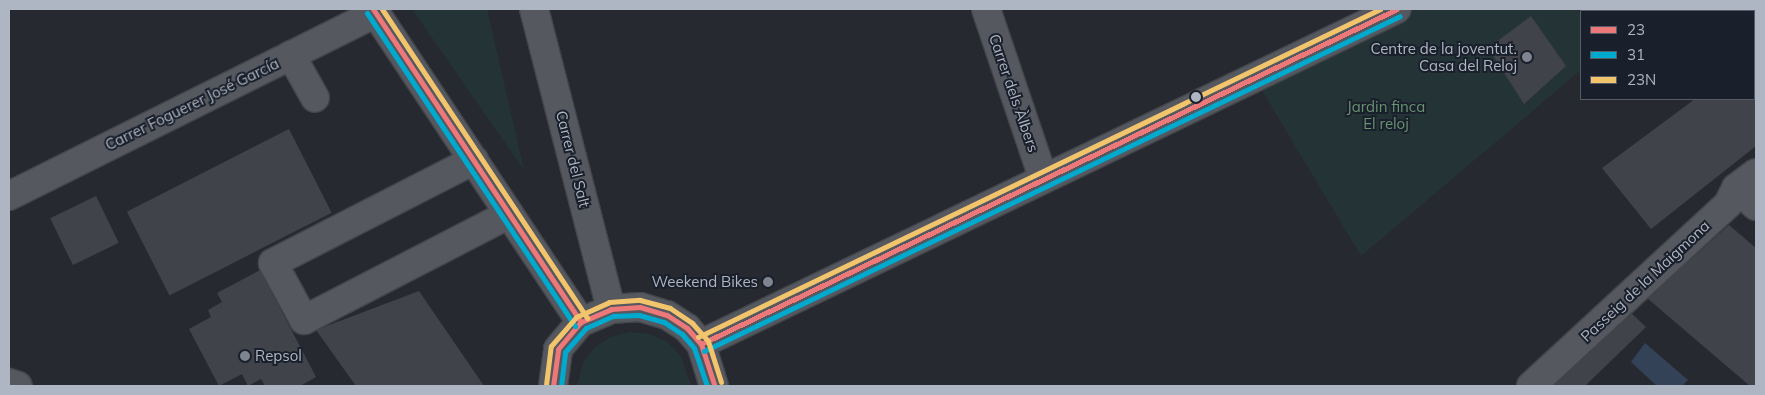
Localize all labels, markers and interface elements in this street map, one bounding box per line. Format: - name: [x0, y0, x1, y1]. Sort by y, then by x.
- legend: [1580, 10, 1755, 100]
- text: 23: [1627, 20, 1645, 39]
- street label: Carrer dels Àlbers: [985, 31, 1043, 155]
- place label: Centre de la joventut. Casa del Reloj: [1370, 39, 1517, 74]
- text: 31: [1627, 45, 1645, 64]
- marker: Centre de la joventut. Casa del Reloj: [1521, 51, 1533, 63]
- street label: Carrer Foguerer José García: [102, 54, 282, 154]
- text: 23N: [1627, 70, 1656, 89]
- unlabelled marker: [1191, 92, 1201, 102]
- park label: Jardin finca El reloj: [1347, 97, 1425, 132]
- street label: Carrer del Salt: [552, 109, 594, 209]
- street label: Passeig de la Maigmona: [1577, 217, 1713, 345]
- place label: Weekend Bikes: [652, 273, 758, 291]
- marker: Weekend Bikes: [762, 276, 774, 288]
- place label: Repsol: [255, 347, 302, 365]
- marker: Repsol: [239, 350, 251, 362]

